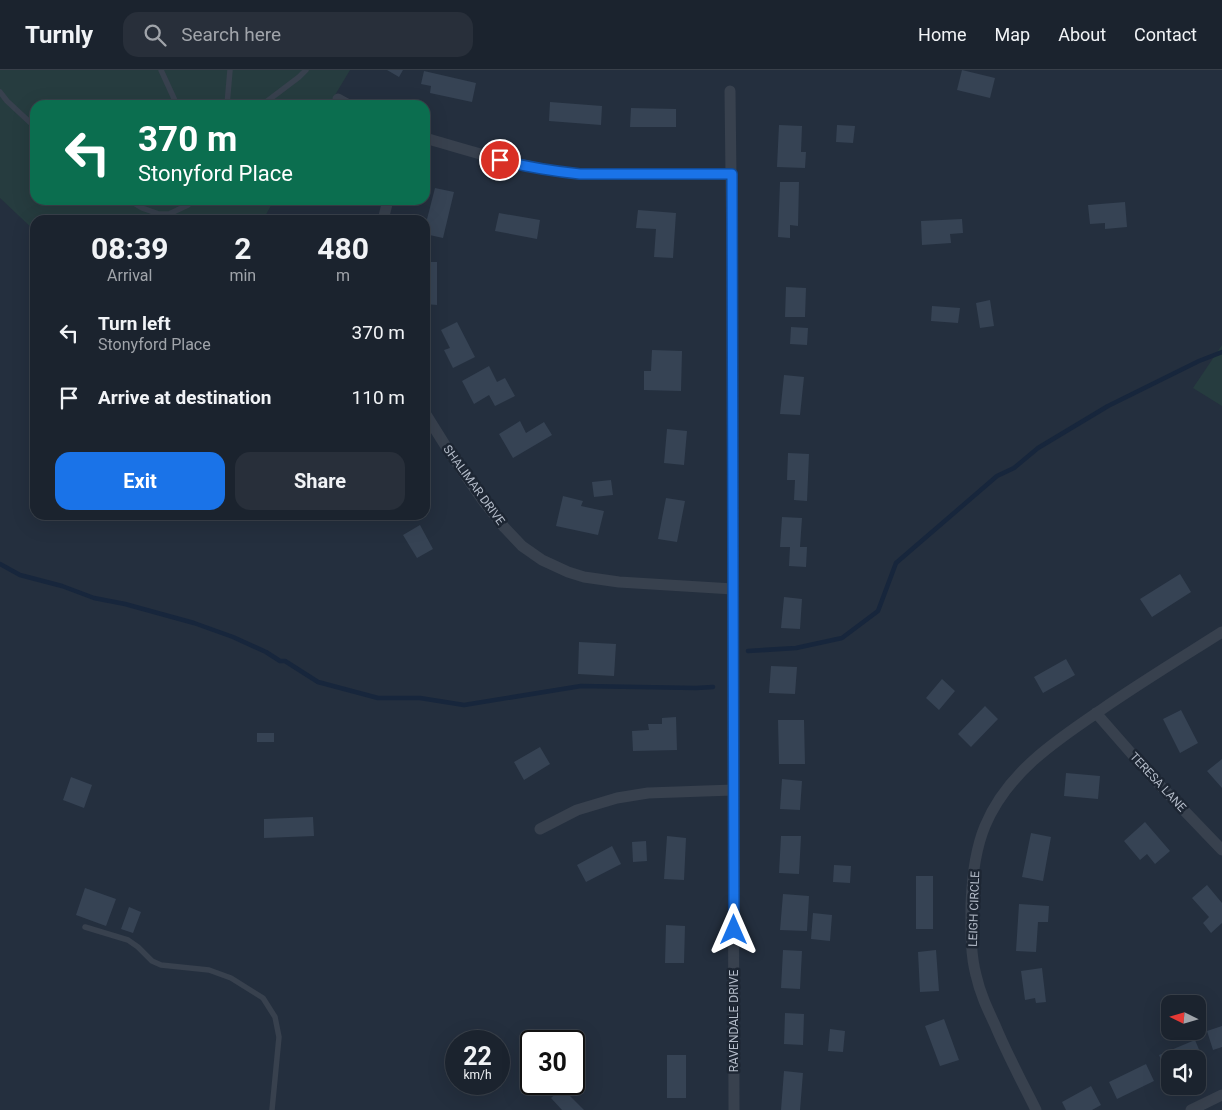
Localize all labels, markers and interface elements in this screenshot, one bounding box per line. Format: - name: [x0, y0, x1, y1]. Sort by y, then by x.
- search box: [123, 12, 473, 57]
- text: Turnly: [25, 21, 93, 49]
- icon: search: [141, 21, 169, 49]
- text: Search here: [181, 23, 281, 46]
- text: Home: [918, 24, 967, 45]
- text: Map: [995, 24, 1030, 45]
- text: About: [1058, 24, 1106, 45]
- text: Contact: [1134, 24, 1197, 45]
- text: 370 m: [138, 119, 237, 160]
- icon: left: [55, 120, 120, 185]
- pin: [479, 139, 521, 181]
- icon: arrive: [486, 146, 514, 174]
- text: Stonyford Place: [138, 161, 293, 186]
- text: 08:39: [91, 231, 168, 266]
- text: 2: [234, 231, 251, 266]
- text: 480: [317, 231, 369, 266]
- text: Arrival: [107, 266, 152, 285]
- text: min: [229, 266, 256, 285]
- text: m: [336, 266, 350, 285]
- text: Turn left: [98, 312, 171, 335]
- icon: left: [55, 319, 83, 347]
- text: 370 m: [352, 321, 405, 344]
- text: Stonyford Place: [98, 335, 211, 354]
- icon: arrive: [55, 384, 83, 412]
- text: Arrive at destination: [98, 386, 271, 409]
- text: 110 m: [352, 386, 405, 409]
- street label: SHALIMAR DRIVE: [440, 442, 508, 528]
- button: Exit: [55, 452, 225, 510]
- button: Share: [235, 452, 405, 510]
- street label: TERESA LANE: [1127, 749, 1189, 815]
- street label: LEIGH CIRCLE: [966, 871, 982, 947]
- position arrow: [707, 903, 759, 955]
- street label: RAVENDALE DRIVE: [727, 970, 741, 1072]
- north arrow: [1161, 995, 1206, 1040]
- map controls: [1161, 995, 1206, 1095]
- speed limit sign: 30: [520, 1030, 585, 1095]
- text: 22: [463, 1042, 492, 1071]
- button: sound: [1161, 1050, 1206, 1095]
- text: km/h: [463, 1068, 492, 1082]

